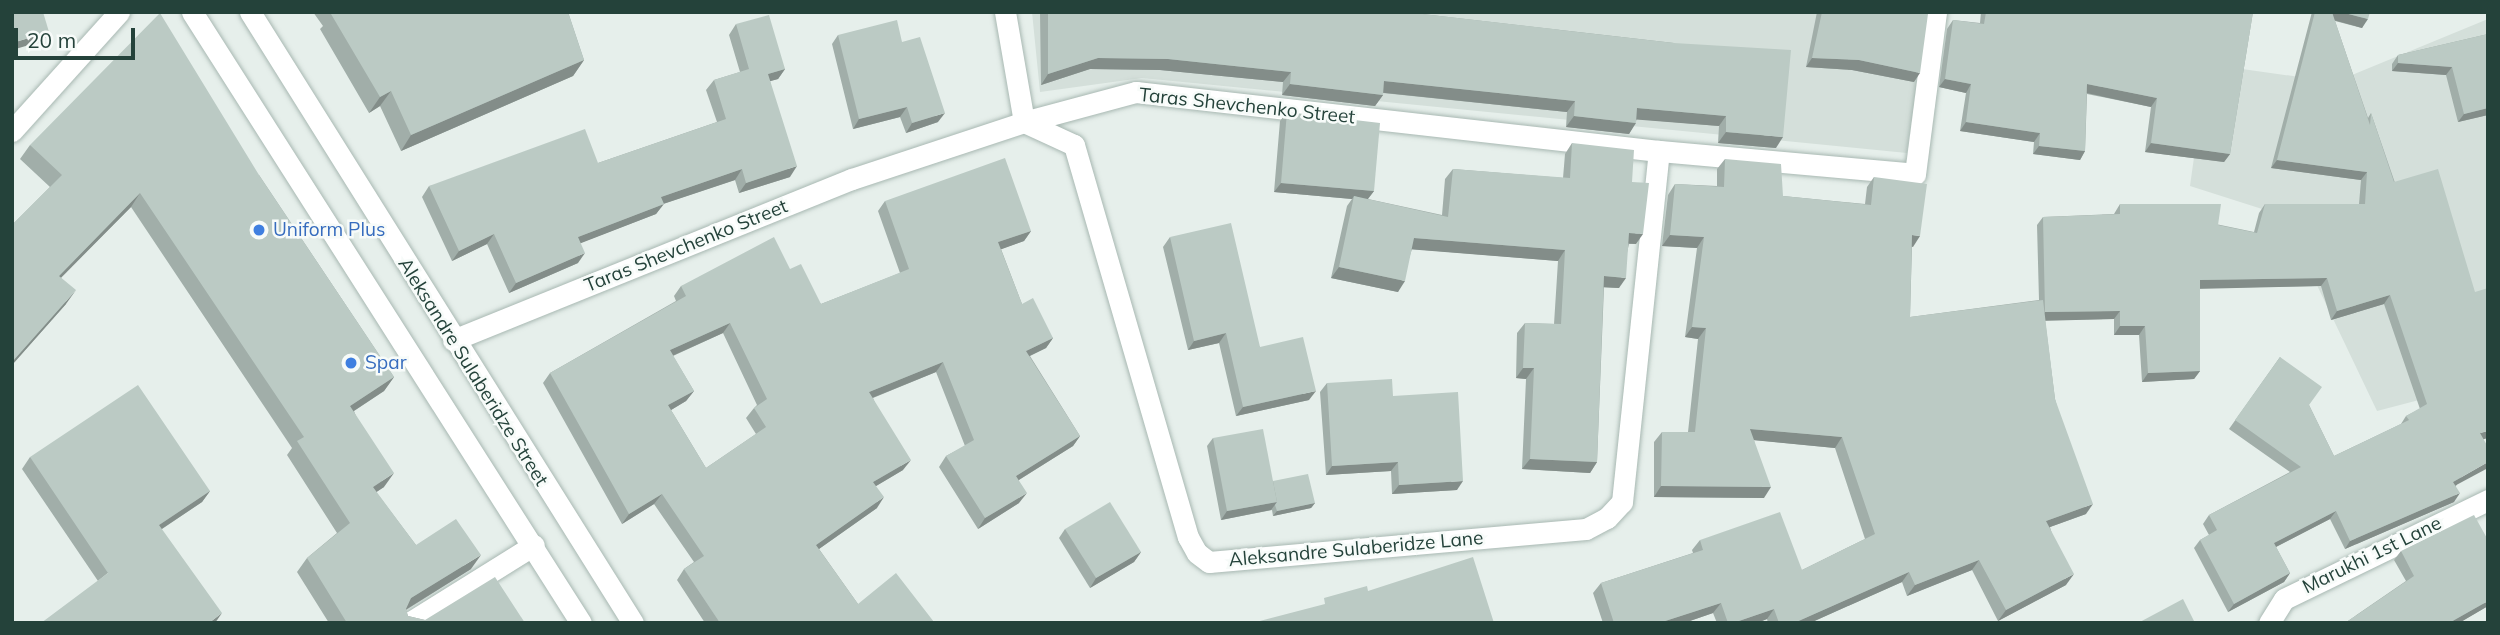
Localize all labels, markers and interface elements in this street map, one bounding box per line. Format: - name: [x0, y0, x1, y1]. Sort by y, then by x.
- scale bar: [18, 14, 138, 58]
- text: 20 m: [27, 27, 76, 53]
- street label: Taras Shevchenko Street: [1138, 83, 1356, 129]
- street label: Taras Shevchenko Street: [581, 195, 791, 297]
- place label: Uniform Plus: [273, 219, 385, 241]
- marker: Uniform Plus: [251, 222, 267, 238]
- street label: Aleksandre Sulaberidze Street: [393, 254, 553, 490]
- place label: Spar: [365, 352, 407, 374]
- marker: Spar: [343, 355, 359, 371]
- street label: Marukhi 1st Lane: [2299, 512, 2445, 598]
- street label: Aleksandre Sulaberidze Lane: [1228, 527, 1484, 571]

